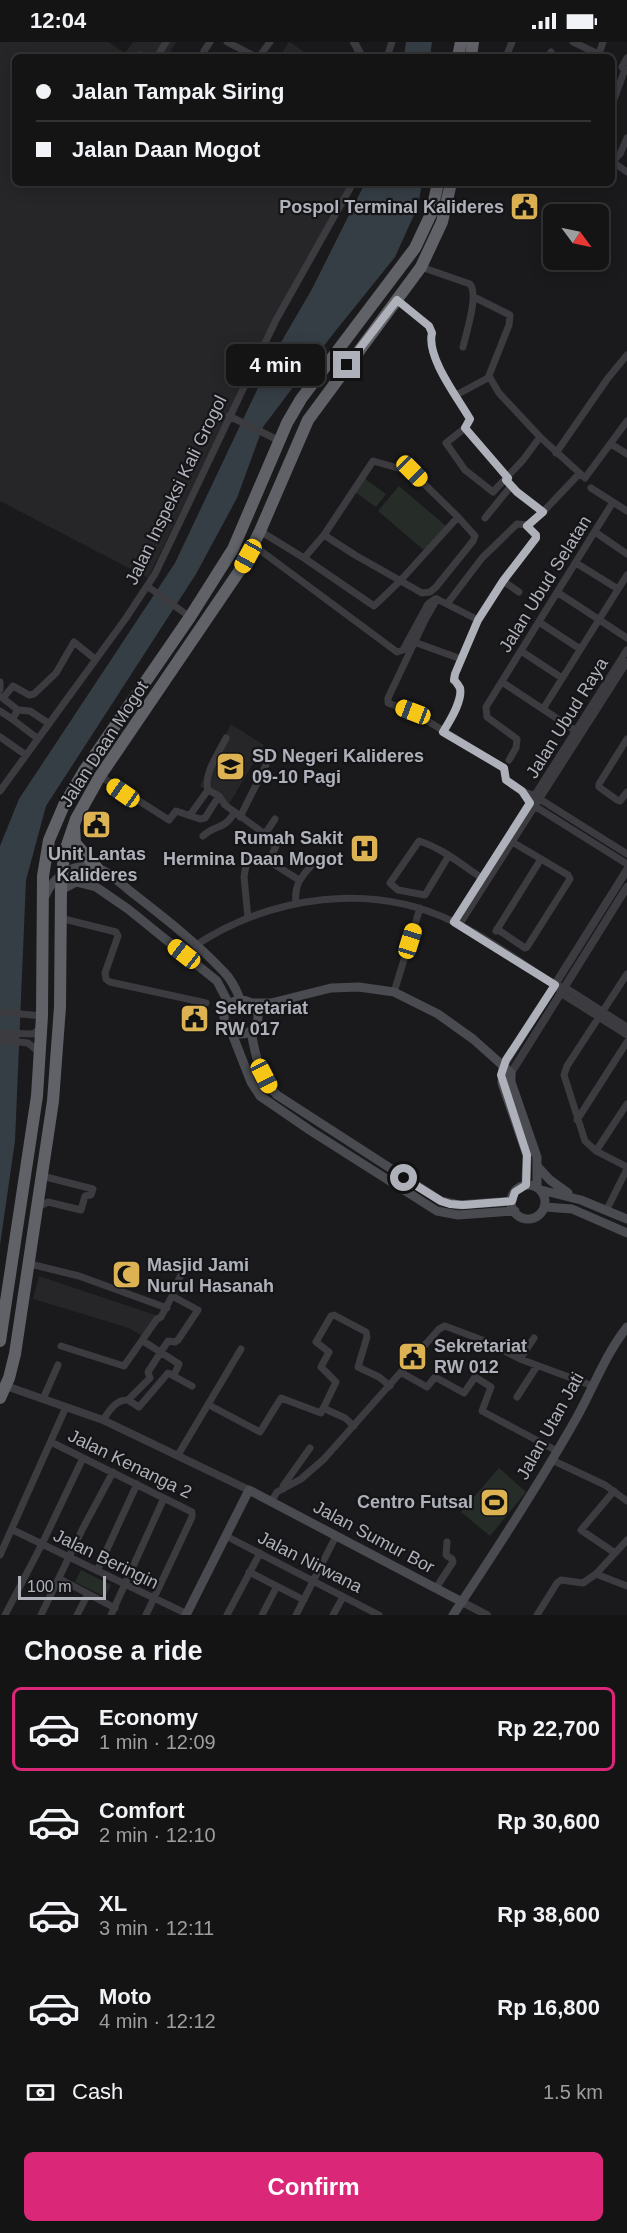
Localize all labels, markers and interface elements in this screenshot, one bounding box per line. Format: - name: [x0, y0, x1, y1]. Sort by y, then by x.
- text: 12:04: [30, 8, 86, 33]
- text: Jalan Tampak Siring: [72, 79, 284, 104]
- text: Jalan Daan Mogot: [72, 137, 260, 162]
- public building icon: Pospol Terminal Kalideres: [509, 191, 541, 223]
- place label: Pospol Terminal Kalideres: [279, 197, 504, 217]
- north arrow: [543, 204, 609, 270]
- map controls: [543, 204, 609, 270]
- callout: 4 min: [227, 344, 326, 386]
- route end: [333, 351, 360, 378]
- text: 4 min: [249, 354, 302, 376]
- street label: Jalan Inspeksi Kali Grogol: [121, 392, 231, 588]
- car: [393, 452, 431, 490]
- street label: Jalan Ubud Selatan: [495, 512, 595, 656]
- car: [231, 536, 265, 576]
- street label: Jalan Ubud Raya: [522, 653, 613, 782]
- street label: Jalan Daan Mogot: [56, 677, 152, 811]
- car: [393, 697, 433, 727]
- place label: SD Negeri Kalideres 09-10 Pagi: [252, 746, 424, 787]
- school or university icon: SD Negeri Kalideres 09-10 Pagi: [215, 750, 247, 782]
- car: [103, 775, 143, 811]
- public building icon: Unit Lantas Kalideres: [81, 809, 113, 841]
- place label: Rumah Sakit Hermina Daan Mogot: [163, 828, 343, 869]
- hospital icon: Rumah Sakit Hermina Daan Mogot: [348, 832, 380, 864]
- place label: Unit Lantas Kalideres: [48, 844, 146, 885]
- car: [396, 921, 424, 961]
- car: [164, 936, 204, 972]
- place label: Sekretariat RW 017: [215, 998, 308, 1039]
- public building icon: Sekretariat RW 017: [178, 1002, 210, 1034]
- car: [248, 1056, 280, 1096]
- route start: [390, 1164, 417, 1191]
- place label: Masjid Jami Nurul Hasanah: [147, 1255, 274, 1296]
- mosque icon: Masjid Jami Nurul Hasanah: [110, 1259, 142, 1291]
- place label: Sekretariat RW 012: [434, 1336, 527, 1377]
- public building icon: Sekretariat RW 012: [397, 1340, 429, 1372]
- street label: Jalan Utan Jati: [512, 1369, 588, 1483]
- street label: Jalan Kenanga 2: [65, 1425, 195, 1503]
- sports icon: Centro Futsal: [478, 1486, 510, 1518]
- place label: Centro Futsal: [357, 1492, 473, 1512]
- street label: Jalan Sumur Bor: [310, 1497, 438, 1577]
- street label: Jalan Beringin: [50, 1525, 162, 1593]
- street label: Jalan Nirwana: [255, 1527, 366, 1597]
- scale bar: [18, 1573, 106, 1600]
- text: 100 m: [27, 1578, 71, 1595]
- text: Choose a ride: [24, 1636, 203, 1666]
- icon: car: [27, 1702, 81, 1756]
- text: Economy: [99, 1705, 198, 1730]
- text: Rp 22,700: [497, 1716, 600, 1741]
- text: 1 min · 12:09: [99, 1731, 216, 1753]
- icon: car: [27, 1795, 81, 1849]
- text: Comfort: [99, 1798, 185, 1823]
- text: Rp 30,600: [497, 1809, 600, 1834]
- text: 2 min · 12:10: [99, 1824, 216, 1846]
- icon: car: [27, 1888, 81, 1942]
- text: XL: [99, 1891, 127, 1916]
- text: Rp 38,600: [497, 1902, 600, 1927]
- text: 3 min · 12:11: [99, 1917, 214, 1939]
- icon: car: [27, 1981, 81, 2035]
- text: Moto: [99, 1984, 152, 2009]
- text: Rp 16,800: [497, 1995, 600, 2020]
- text: 4 min · 12:12: [99, 2010, 216, 2032]
- icon: cash: [24, 2076, 57, 2109]
- text: Cash: [72, 2079, 123, 2104]
- text: 1.5 km: [543, 2081, 603, 2103]
- button: Confirm: [24, 2152, 603, 2221]

